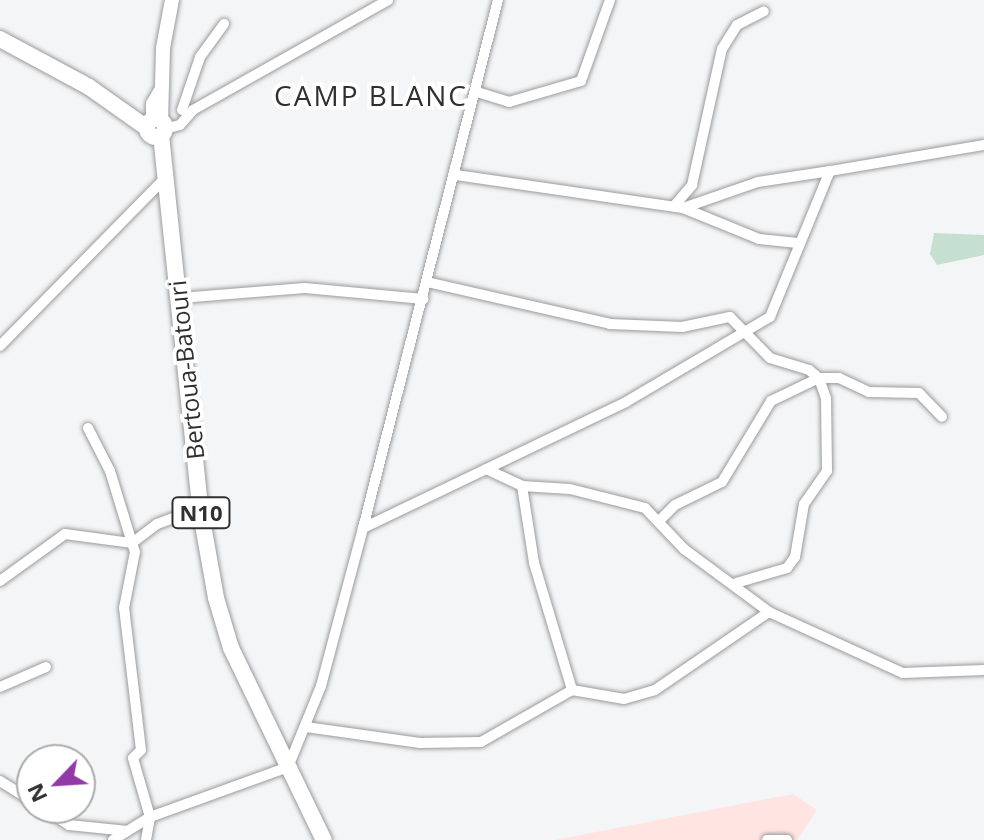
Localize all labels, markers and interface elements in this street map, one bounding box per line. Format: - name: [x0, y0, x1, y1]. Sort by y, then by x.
- district label: CAMP BLANC: [274, 78, 468, 112]
- street label: Bertoua-Batouri: [162, 279, 210, 461]
- road number: N10: [171, 495, 231, 531]
- north arrow: [16, 744, 96, 824]
- text: N: [19, 779, 53, 808]

